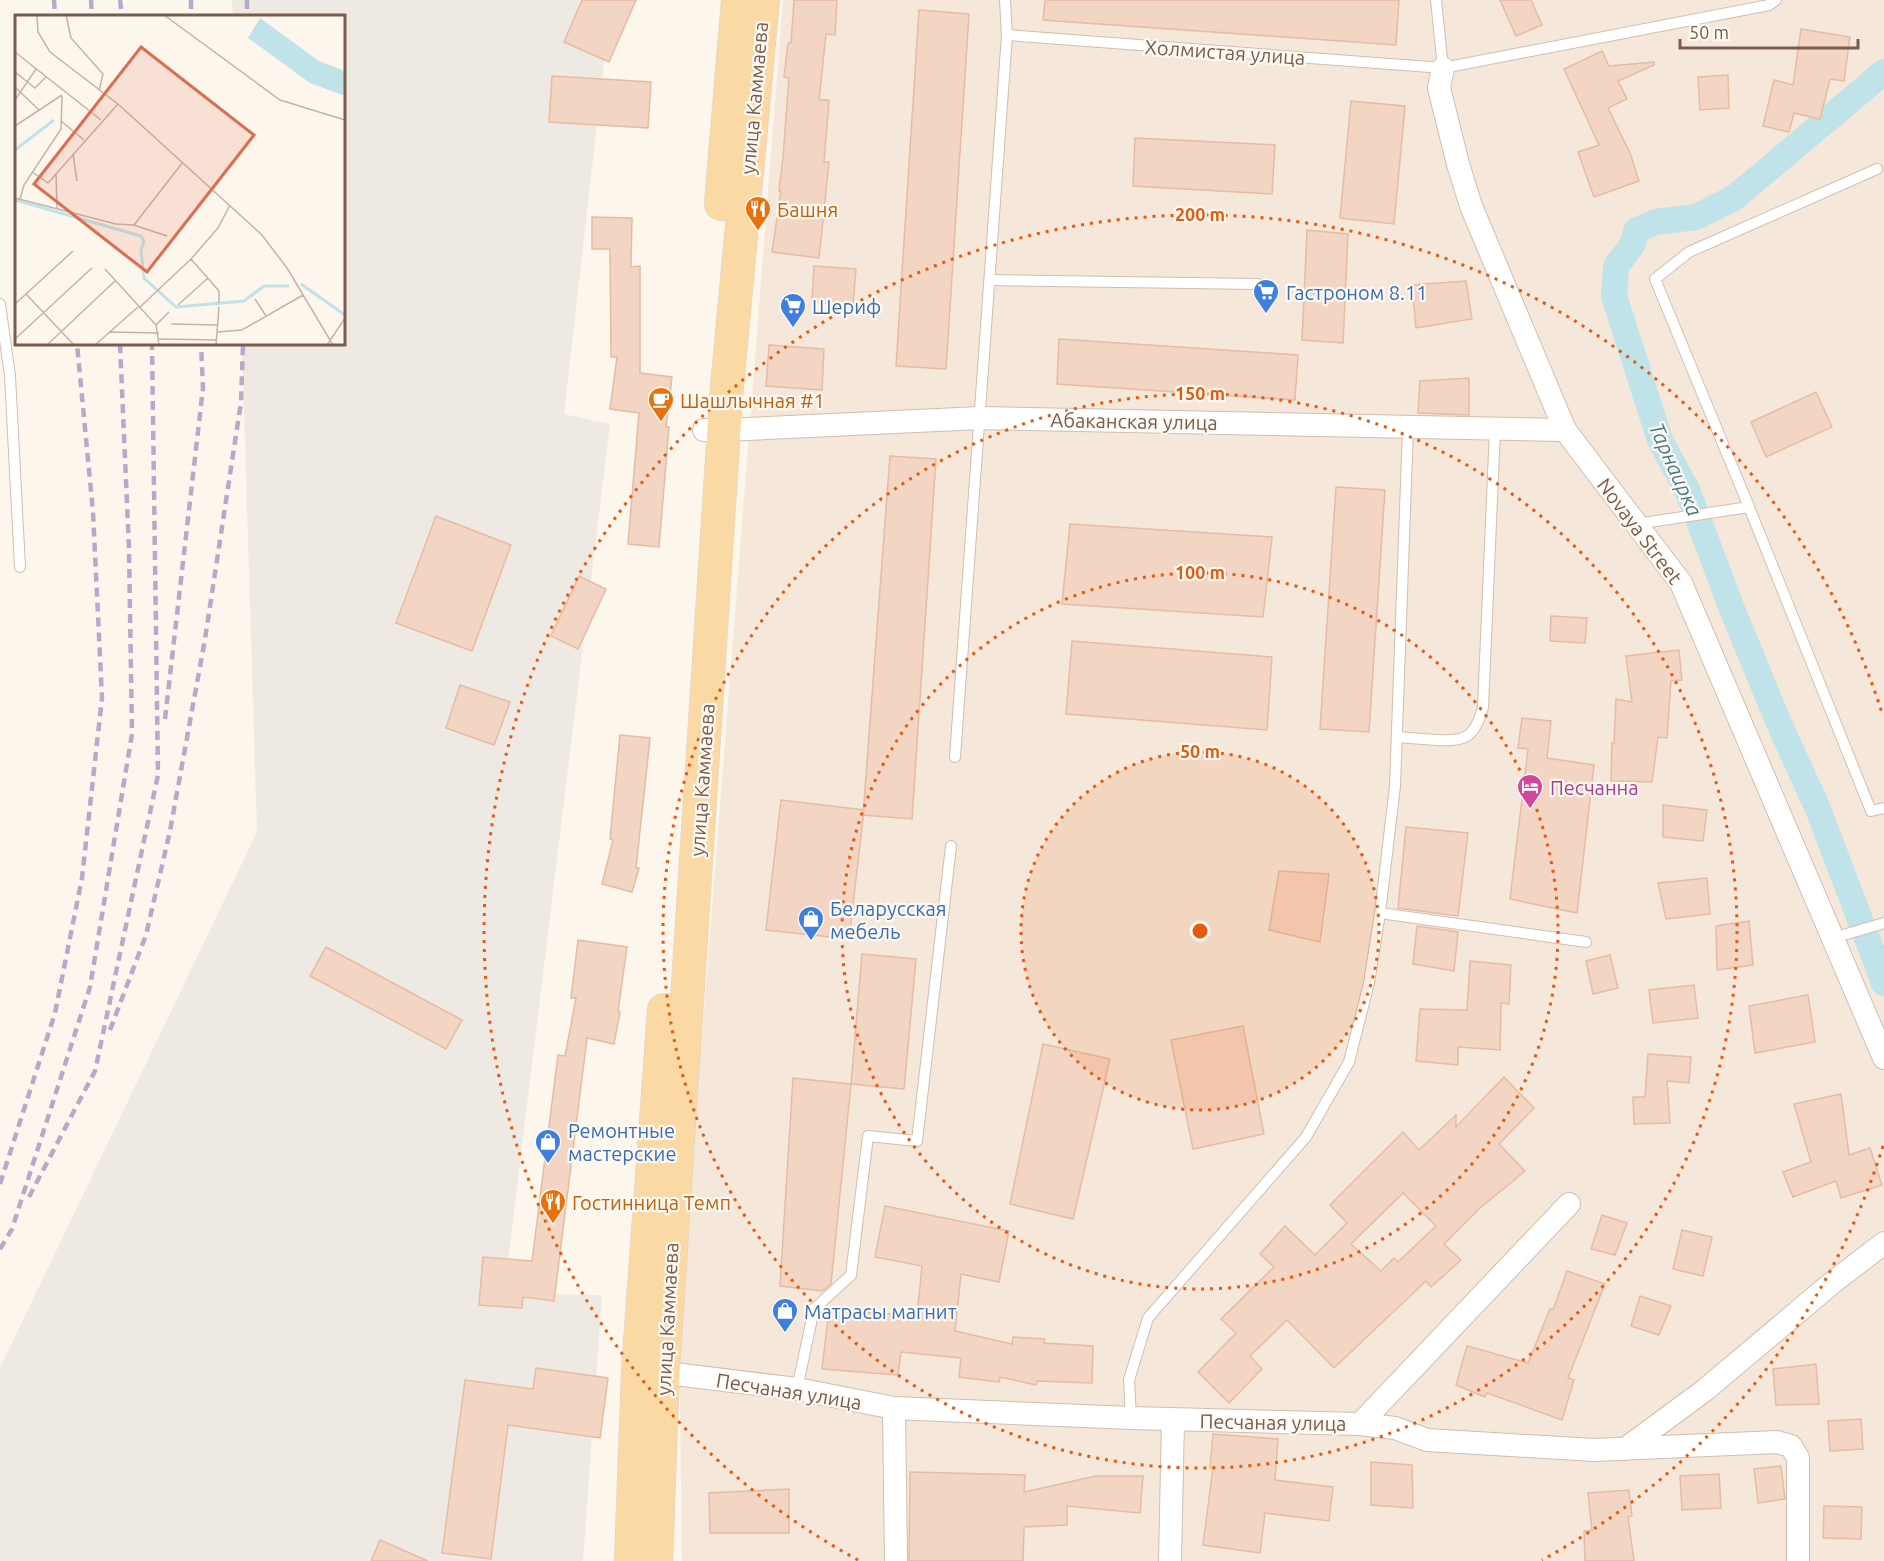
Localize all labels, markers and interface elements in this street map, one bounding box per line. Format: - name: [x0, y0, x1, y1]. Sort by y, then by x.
- scale bar: [1680, 12, 1858, 50]
- inset map: [15, 15, 345, 345]
- street label: улица Каммаева: [736, 21, 772, 175]
- text: 50 m: [1689, 22, 1729, 42]
- street label: Холмистая улица: [1144, 35, 1306, 69]
- restaurant icon: Башня: [743, 194, 773, 232]
- place label: Башня: [777, 198, 838, 221]
- text: 200 m: [1175, 204, 1225, 224]
- supermarket icon: Гастроном 8.11: [1251, 277, 1281, 315]
- place label: Гастроном 8.11: [1286, 281, 1428, 304]
- supermarket icon: Шериф: [778, 291, 808, 329]
- place label: Шериф: [812, 295, 881, 318]
- text: 150 m: [1175, 383, 1225, 403]
- cafe icon: Шашлычная #1: [646, 385, 676, 423]
- place label: Шашлычная #1: [680, 389, 825, 412]
- street label: Абаканская улица: [1050, 408, 1218, 434]
- water label: Тарнаирка: [1645, 419, 1707, 519]
- street label: Novaya Street: [1593, 474, 1687, 588]
- text: 100 m: [1175, 562, 1225, 582]
- street label: улица Каммаева: [685, 703, 719, 857]
- text: 50 m: [1180, 741, 1220, 761]
- hotel icon: Песчанна: [1515, 772, 1545, 810]
- place label: Песчанна: [1550, 776, 1639, 799]
- place label: Беларусская мебель: [830, 897, 947, 943]
- shop icon: Беларусская мебель: [796, 904, 826, 942]
- centre of rings: [1190, 921, 1210, 941]
- place label: Ремонтные мастерские: [568, 1119, 676, 1165]
- shop icon: Ремонтные мастерские: [533, 1127, 563, 1165]
- restaurant icon: Гостинница Темп: [538, 1187, 568, 1225]
- place label: Гостинница Темп: [572, 1191, 731, 1214]
- street label: улица Каммаева: [651, 1242, 683, 1396]
- shop icon: Матрасы магнит: [770, 1296, 800, 1334]
- place label: Матрасы магнит: [804, 1300, 957, 1323]
- street label: Песчаная улица: [715, 1368, 863, 1414]
- street label: Песчаная улица: [1199, 1409, 1347, 1435]

